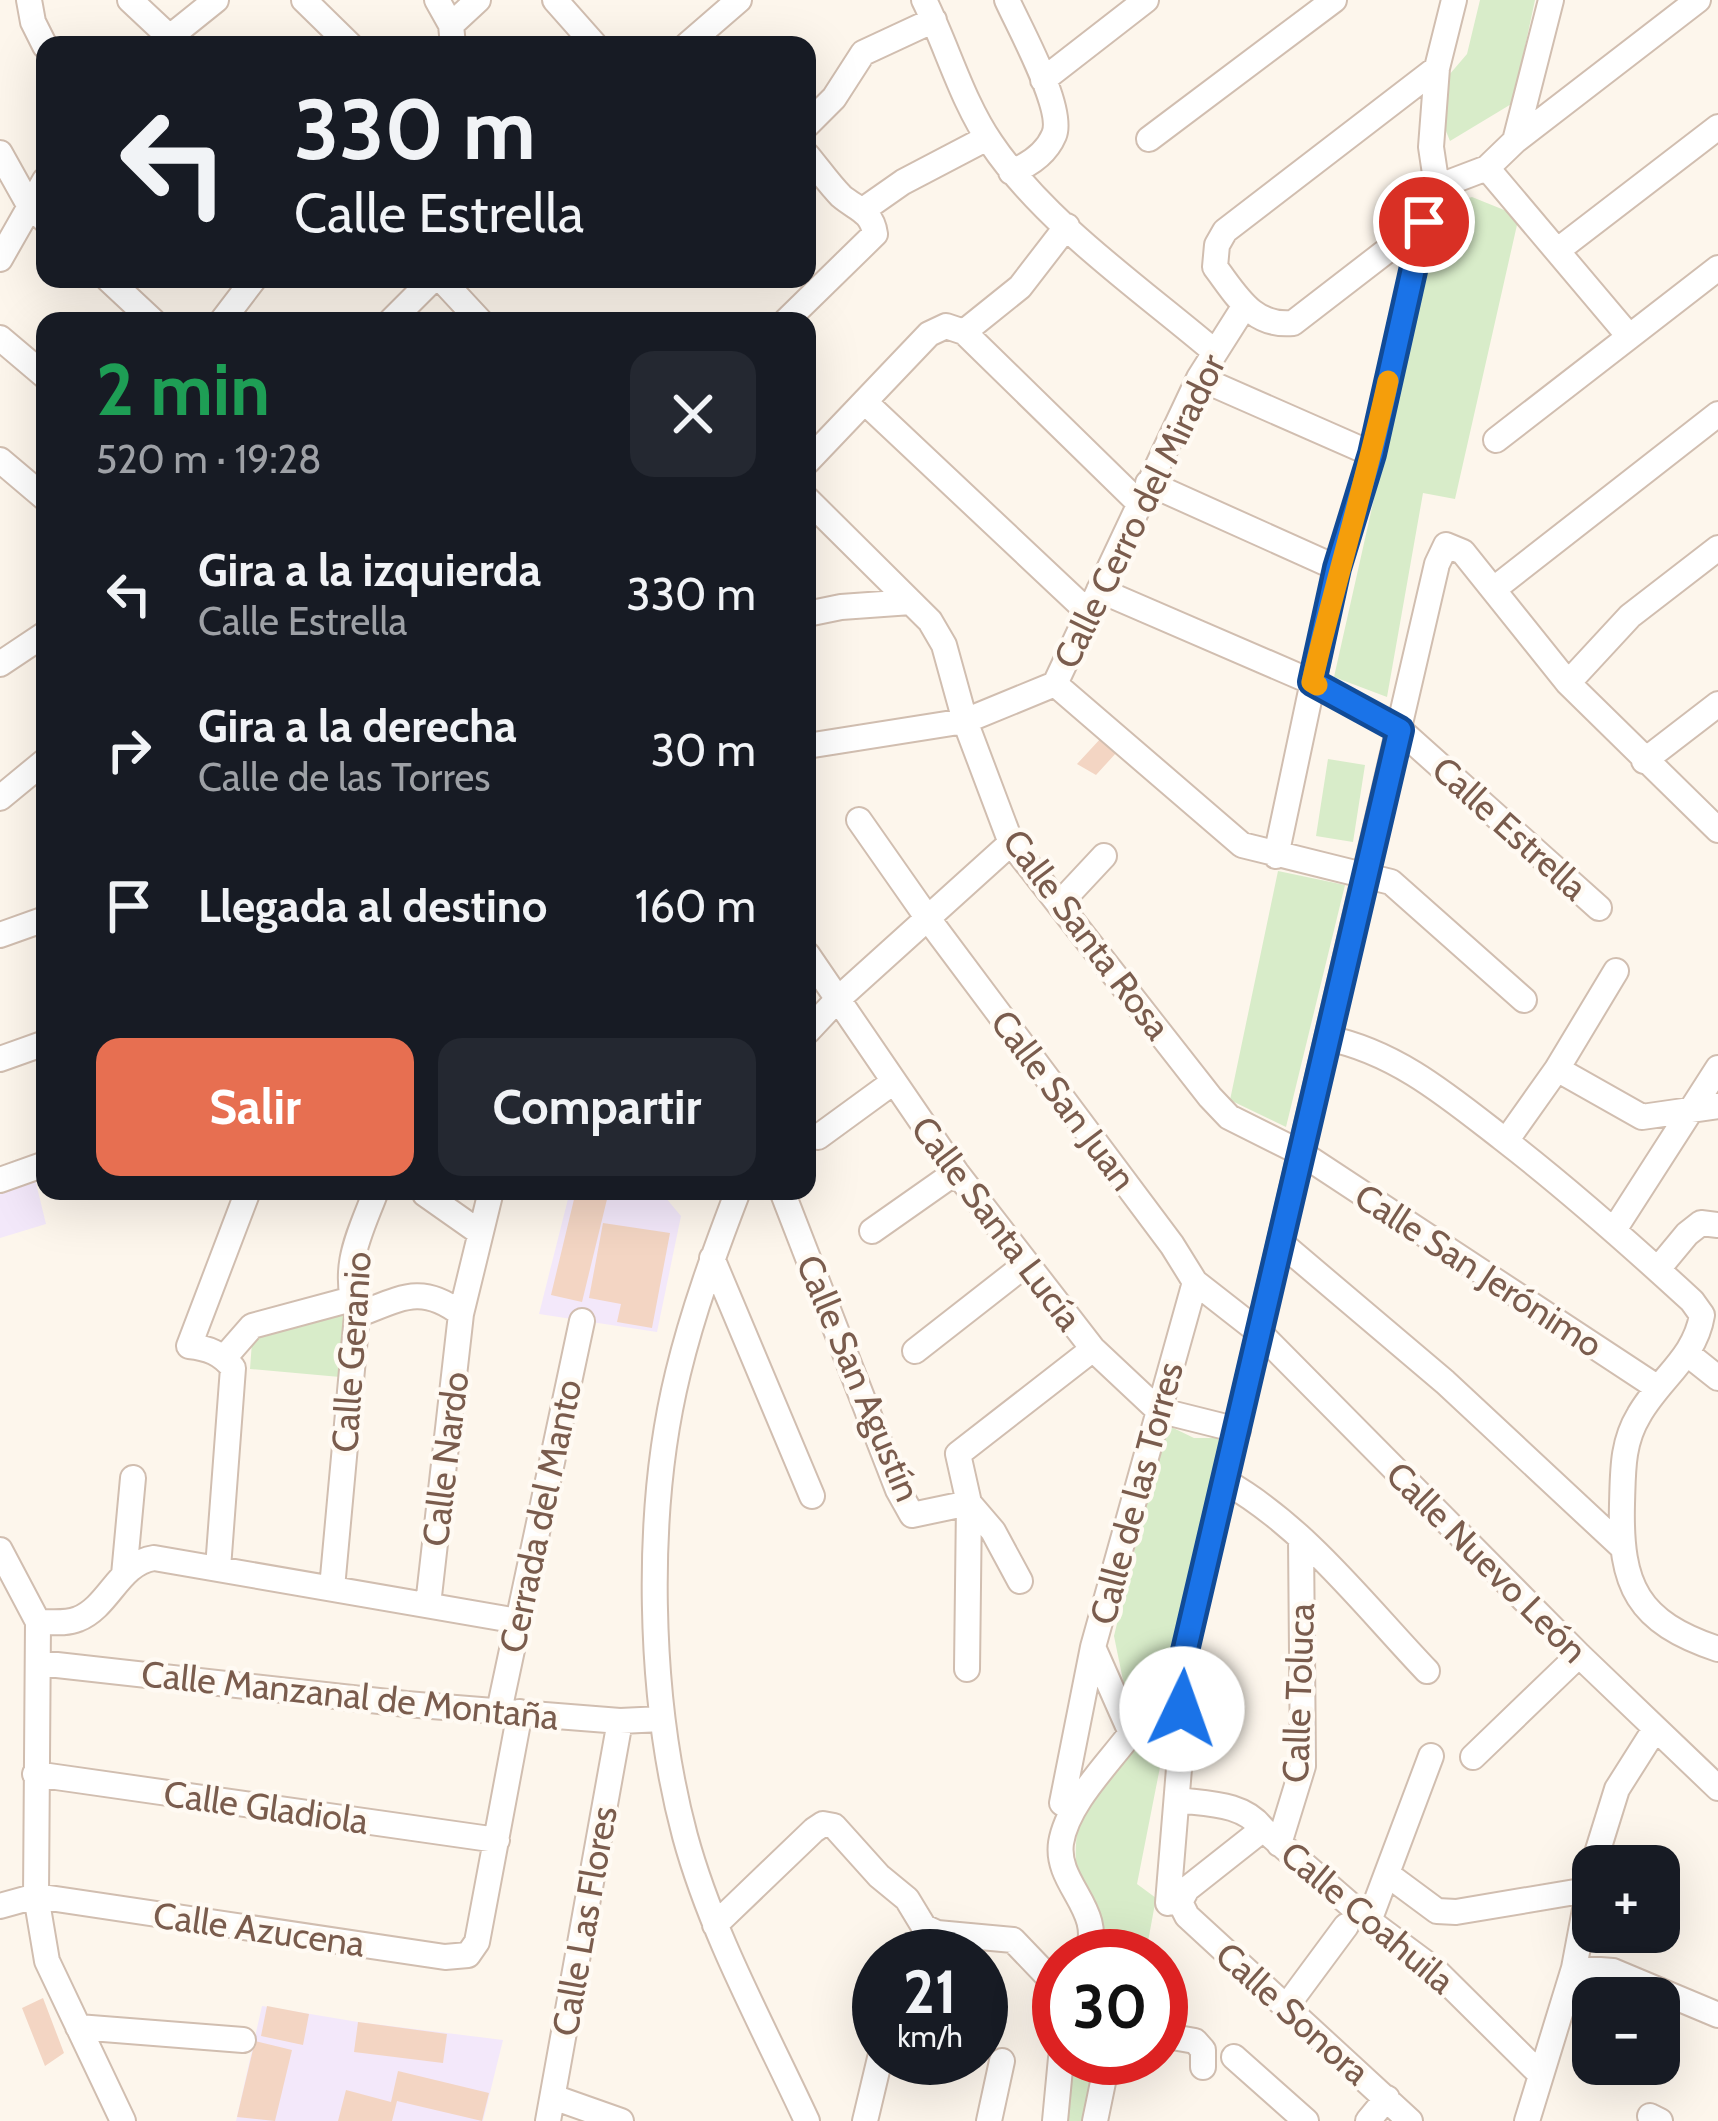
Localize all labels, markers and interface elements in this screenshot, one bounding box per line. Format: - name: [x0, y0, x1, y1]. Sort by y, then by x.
- text: 330 m: [294, 78, 536, 180]
- icon: left: [96, 84, 252, 240]
- pin: [1373, 171, 1475, 273]
- text: Calle Estrella: [294, 180, 584, 246]
- icon: arrive: [1391, 189, 1457, 255]
- text: 2 min: [96, 346, 270, 433]
- street label: Calle Cerro del Mirador: [1044, 346, 1234, 675]
- button: close: [630, 351, 756, 477]
- text: 520 m · 19:28: [96, 435, 322, 483]
- text: Gira a la izquierda: [198, 543, 541, 597]
- icon: left: [96, 561, 162, 627]
- text: 330 m: [626, 567, 756, 621]
- text: Calle Estrella: [198, 597, 407, 645]
- text: Gira a la derecha: [198, 699, 517, 753]
- icon: right: [96, 717, 162, 783]
- text: 30 m: [651, 723, 756, 777]
- street label: Calle Estrella: [1423, 747, 1597, 909]
- text: Calle de las Torres: [198, 753, 490, 801]
- street label: Calle Santa Rosa: [994, 820, 1180, 1048]
- icon: arrive: [96, 873, 162, 939]
- text: Llegada al destino: [198, 879, 547, 933]
- text: 160 m: [635, 879, 756, 933]
- street label: Calle San Juan: [982, 1001, 1146, 1199]
- button: Salir: [96, 1038, 414, 1176]
- button: Compartir: [438, 1038, 756, 1176]
- street label: Calle Santa Lucía: [902, 1107, 1092, 1339]
- street label: Calle San Jerónimo: [1347, 1174, 1611, 1366]
- street label: Calle San Agustín: [787, 1248, 931, 1508]
- street label: Calle Geranio: [322, 1250, 380, 1454]
- street label: Calle de las Torres: [1080, 1357, 1192, 1629]
- street label: Calle Nardo: [412, 1369, 478, 1549]
- street label: Cerrada del Manto: [490, 1375, 590, 1657]
- street label: Calle Nuevo León: [1377, 1452, 1597, 1672]
- street label: Calle Toluca: [1273, 1602, 1323, 1784]
- position arrow: [1119, 1646, 1245, 1772]
- street label: Calle Manzanal de Montaña: [139, 1651, 561, 1739]
- street label: Calle Gladiola: [161, 1771, 371, 1843]
- street label: Calle Las Flores: [542, 1803, 626, 2039]
- street label: Calle Coahuila: [1272, 1832, 1464, 2002]
- map controls: [1572, 1845, 1680, 2085]
- button: +: [1572, 1845, 1680, 1953]
- street label: Calle Azucena: [151, 1892, 367, 1966]
- speed limit sign: 30: [1032, 1929, 1188, 2085]
- street label: Calle Sonora: [1207, 1932, 1379, 2094]
- text: 21: [903, 1955, 957, 2028]
- button: −: [1572, 1977, 1680, 2085]
- text: km/h: [897, 2018, 963, 2055]

